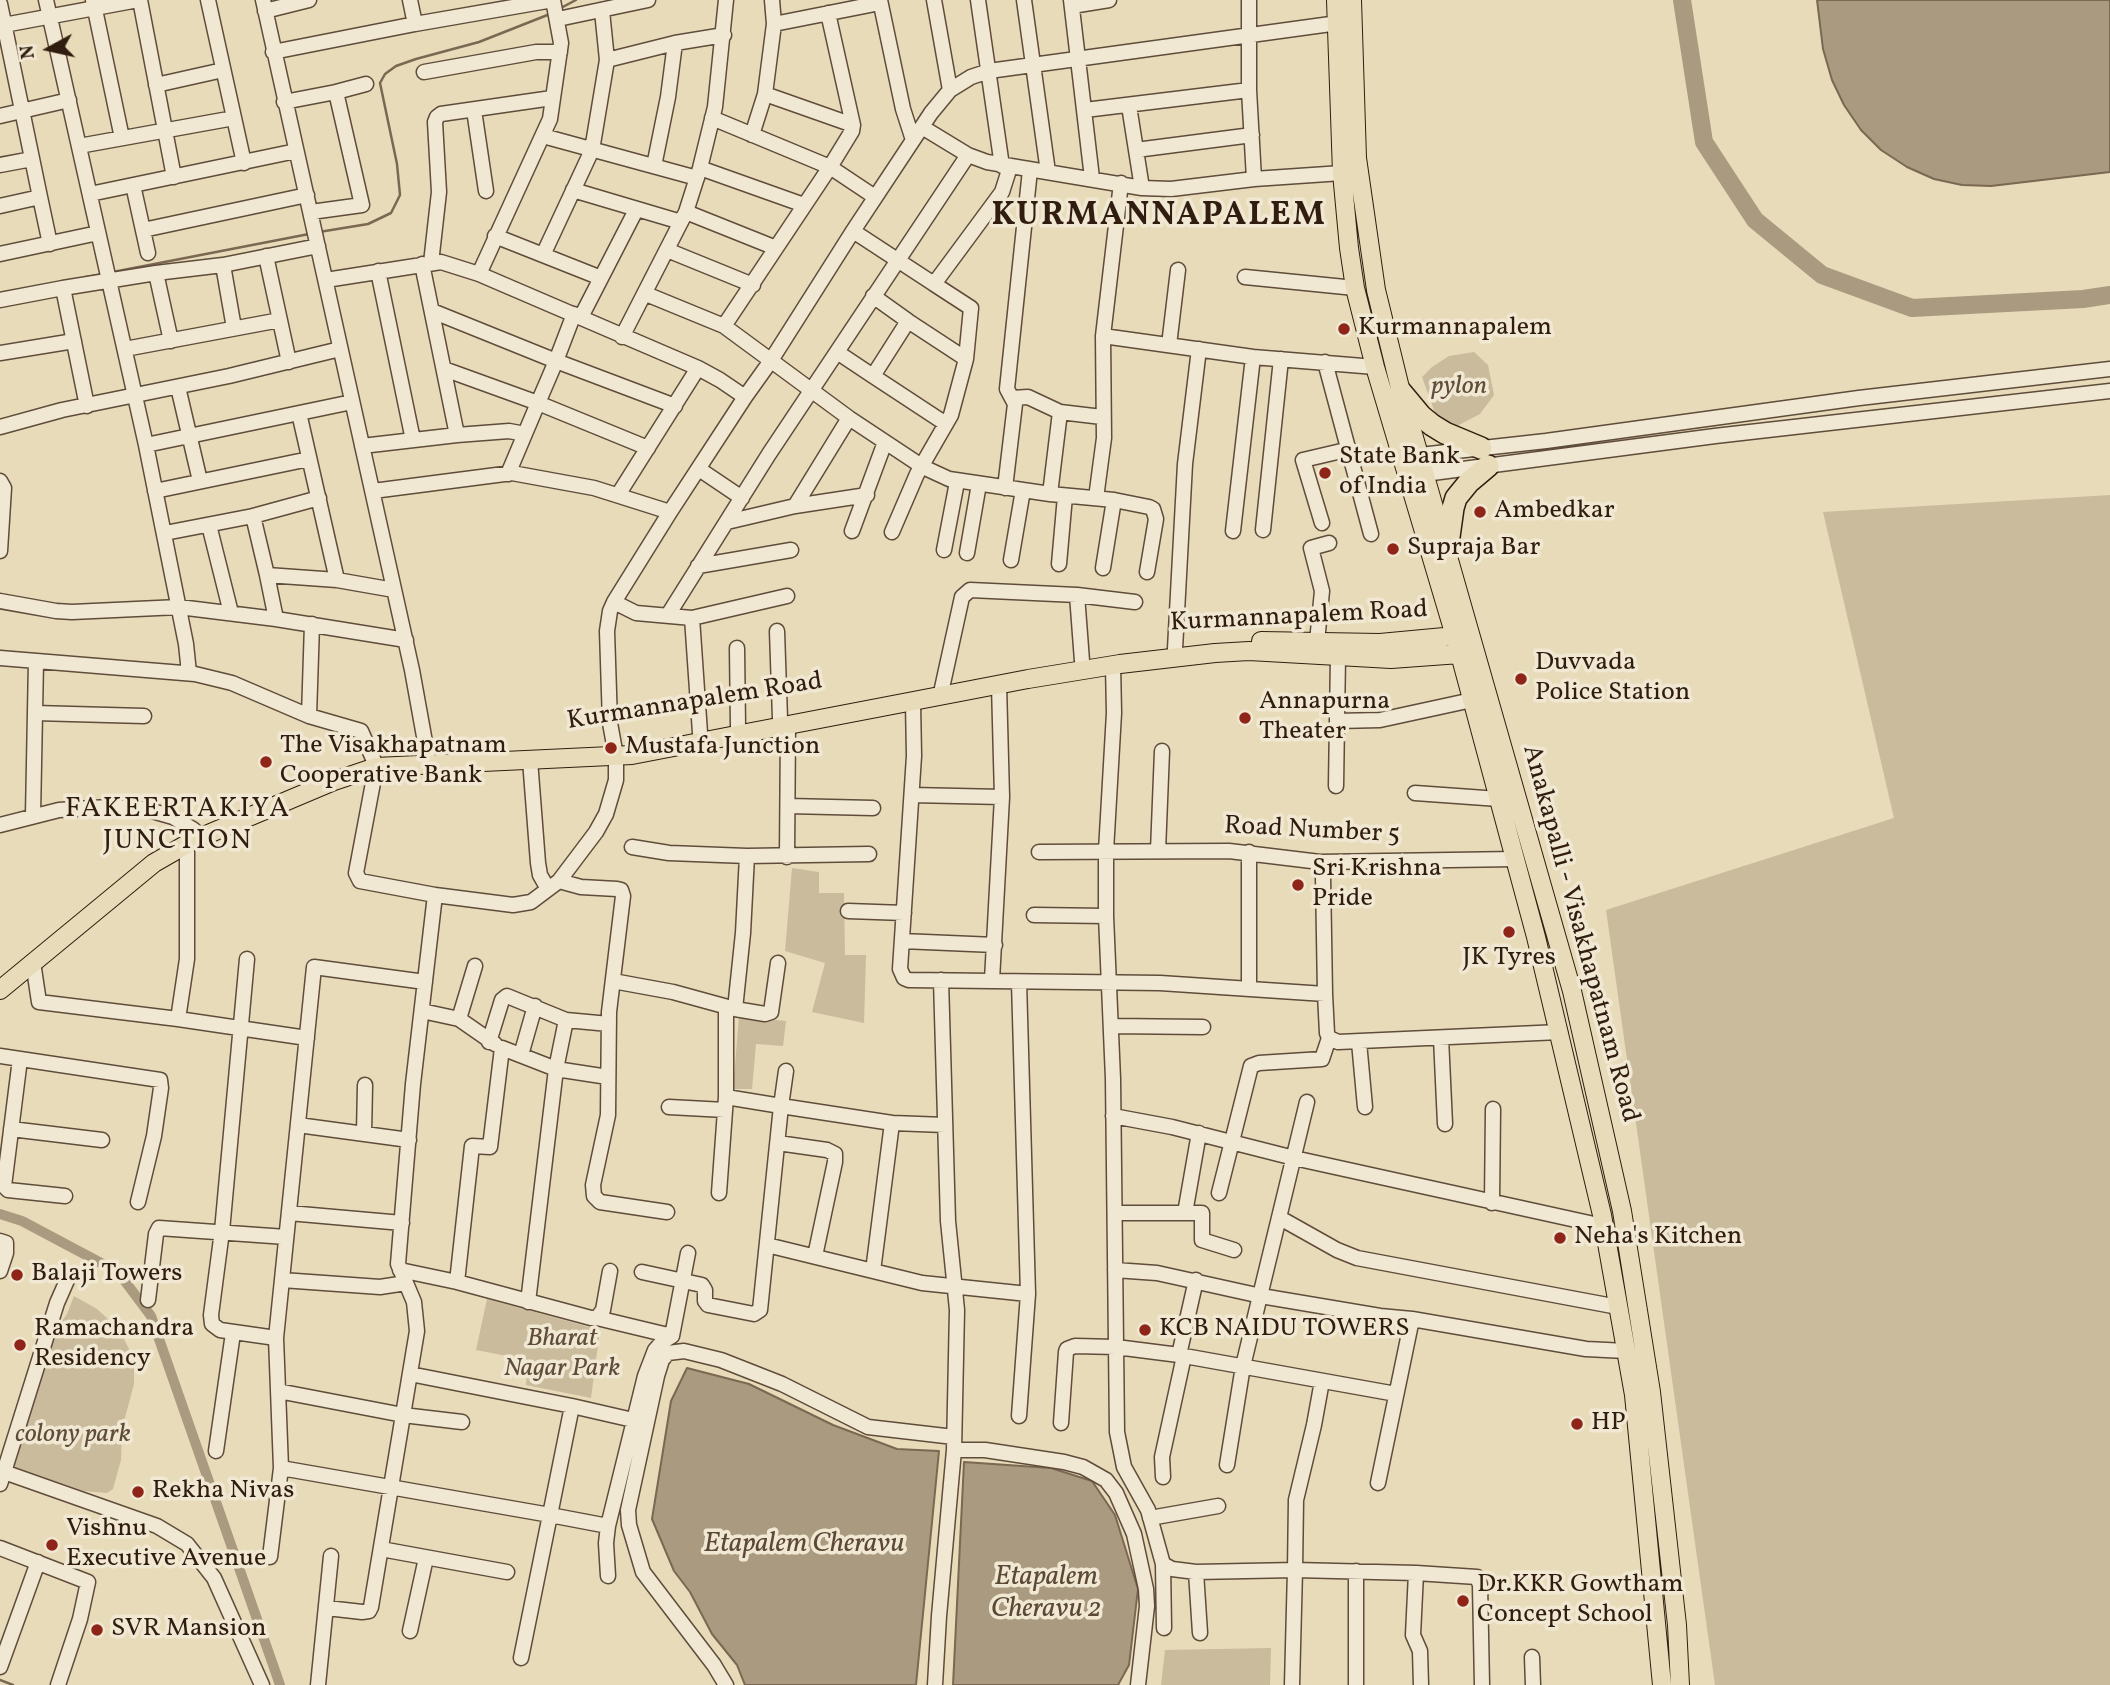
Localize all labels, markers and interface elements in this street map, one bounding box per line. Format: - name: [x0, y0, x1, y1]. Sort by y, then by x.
- north arrow: [14, 14, 84, 84]
- text: N: [14, 43, 42, 61]
- district label: KURMANNAPALEM: [993, 198, 1325, 238]
- place label: Kurmannapalem: [1358, 313, 1552, 345]
- marker: Kurmannapalem: [1336, 321, 1352, 337]
- park label: pylon: [1431, 372, 1487, 404]
- place label: State Bank of India: [1339, 442, 1460, 504]
- marker: State Bank of India: [1317, 465, 1333, 481]
- place label: Ambedkar: [1494, 496, 1615, 528]
- marker: Ambedkar: [1472, 504, 1488, 520]
- place label: Supraja Bar: [1407, 533, 1540, 565]
- marker: Supraja Bar: [1385, 541, 1401, 557]
- street label: Kurmannapalem Road: [1169, 596, 1429, 640]
- place label: Duvvada Police Station: [1535, 648, 1690, 710]
- street label: Kurmannapalem Road: [565, 667, 825, 739]
- marker: Duvvada Police Station: [1513, 671, 1529, 687]
- place label: Annapurna Theater: [1259, 687, 1390, 748]
- marker: Annapurna Theater: [1237, 710, 1253, 726]
- place label: The Visakhapatnam Cooperative Bank: [280, 731, 507, 792]
- place label: Mustafa Junction: [625, 732, 820, 764]
- marker: Mustafa Junction: [603, 740, 619, 756]
- street label: Anakapalli - Visakhapatnam Road: [1514, 742, 1644, 1126]
- marker: The Visakhapatnam Cooperative Bank: [258, 754, 274, 770]
- district label: FAKEERTAKIYA JUNCTION: [67, 794, 289, 860]
- street label: Road Number 5: [1223, 812, 1401, 852]
- place label: Sri Krishna Pride: [1312, 854, 1442, 916]
- marker: Sri Krishna Pride: [1290, 877, 1306, 893]
- marker: JK Tyres: [1501, 924, 1517, 940]
- place label: JK Tyres: [1462, 943, 1556, 975]
- place label: Neha's Kitchen: [1574, 1222, 1742, 1254]
- marker: Neha's Kitchen: [1552, 1230, 1568, 1246]
- place label: Balaji Towers: [31, 1259, 182, 1291]
- marker: Balaji Towers: [9, 1267, 25, 1283]
- place label: Ramachandra Residency: [34, 1314, 194, 1376]
- place label: KCB NAIDU TOWERS: [1159, 1314, 1410, 1346]
- marker: KCB NAIDU TOWERS: [1137, 1322, 1153, 1338]
- park label: Bharat Nagar Park: [504, 1324, 620, 1386]
- marker: Ramachandra Residency: [12, 1337, 28, 1353]
- place label: HP: [1591, 1408, 1626, 1440]
- marker: HP: [1569, 1416, 1585, 1432]
- park label: colony park: [15, 1420, 131, 1452]
- place label: Rekha Nivas: [152, 1476, 294, 1508]
- marker: Rekha Nivas: [130, 1484, 146, 1500]
- place label: Vishnu Executive Avenue: [66, 1514, 266, 1576]
- water label: Etapalem Cheravu: [704, 1529, 904, 1563]
- marker: Vishnu Executive Avenue: [44, 1537, 60, 1553]
- water label: Etapalem Cheravu 2: [991, 1562, 1101, 1628]
- place label: Dr.KKR Gowtham Concept School: [1477, 1570, 1683, 1632]
- marker: Dr.KKR Gowtham Concept School: [1455, 1593, 1471, 1609]
- place label: SVR Mansion: [111, 1614, 267, 1646]
- marker: SVR Mansion: [89, 1622, 105, 1638]

